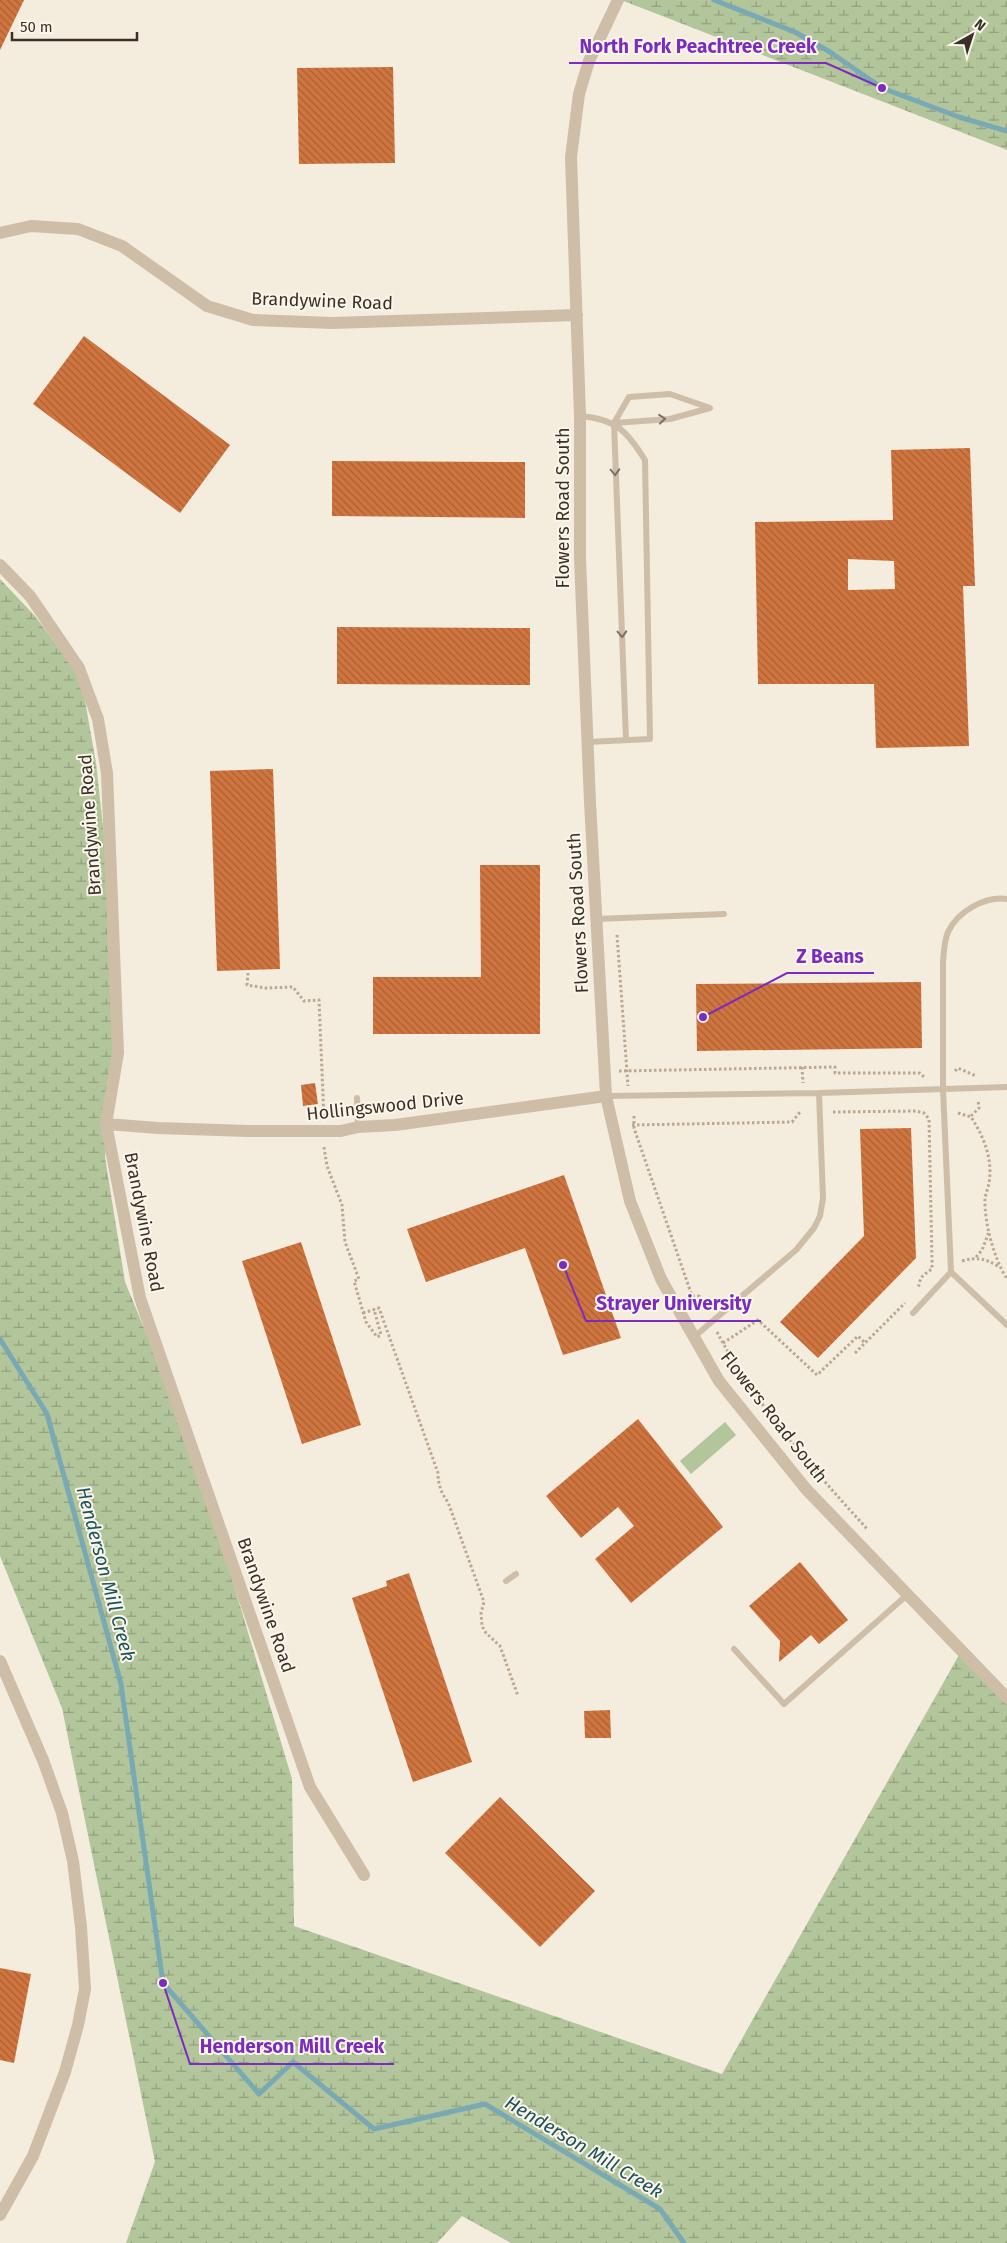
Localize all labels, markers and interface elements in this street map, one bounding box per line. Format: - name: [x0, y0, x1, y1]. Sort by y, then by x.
- scale bar: [12, 10, 138, 42]
- north arrow: [947, 10, 997, 60]
- text: N: [971, 16, 989, 35]
- text: 50 m: [20, 18, 53, 36]
- callout: North Fork Peachtree Creek: [569, 29, 826, 63]
- text: North Fork Peachtree Creek: [579, 35, 817, 58]
- street label: Brandywine Road: [251, 288, 393, 314]
- one-way arrow: [658, 414, 666, 425]
- street label: Flowers Road South: [552, 427, 574, 589]
- one-way arrow: [610, 468, 621, 476]
- one-way arrow: [616, 631, 627, 639]
- street label: Brandywine Road: [74, 753, 106, 897]
- street label: Flowers Road South: [563, 832, 593, 994]
- callout: Z Beans: [787, 939, 874, 973]
- text: Z Beans: [796, 945, 864, 968]
- street label: Hollingswood Drive: [305, 1087, 465, 1125]
- street label: Brandywine Road: [120, 1150, 168, 1294]
- callout: Strayer University: [586, 1287, 761, 1321]
- text: Strayer University: [596, 1292, 752, 1315]
- street label: Flowers Road South: [716, 1347, 832, 1487]
- water label: Henderson Mill Creek: [72, 1484, 140, 1664]
- street label: Brandywine Road: [233, 1534, 299, 1676]
- callout: Henderson Mill Creek: [190, 2030, 394, 2064]
- text: Henderson Mill Creek: [200, 2035, 385, 2058]
- water label: Henderson Mill Creek: [501, 2091, 667, 2203]

